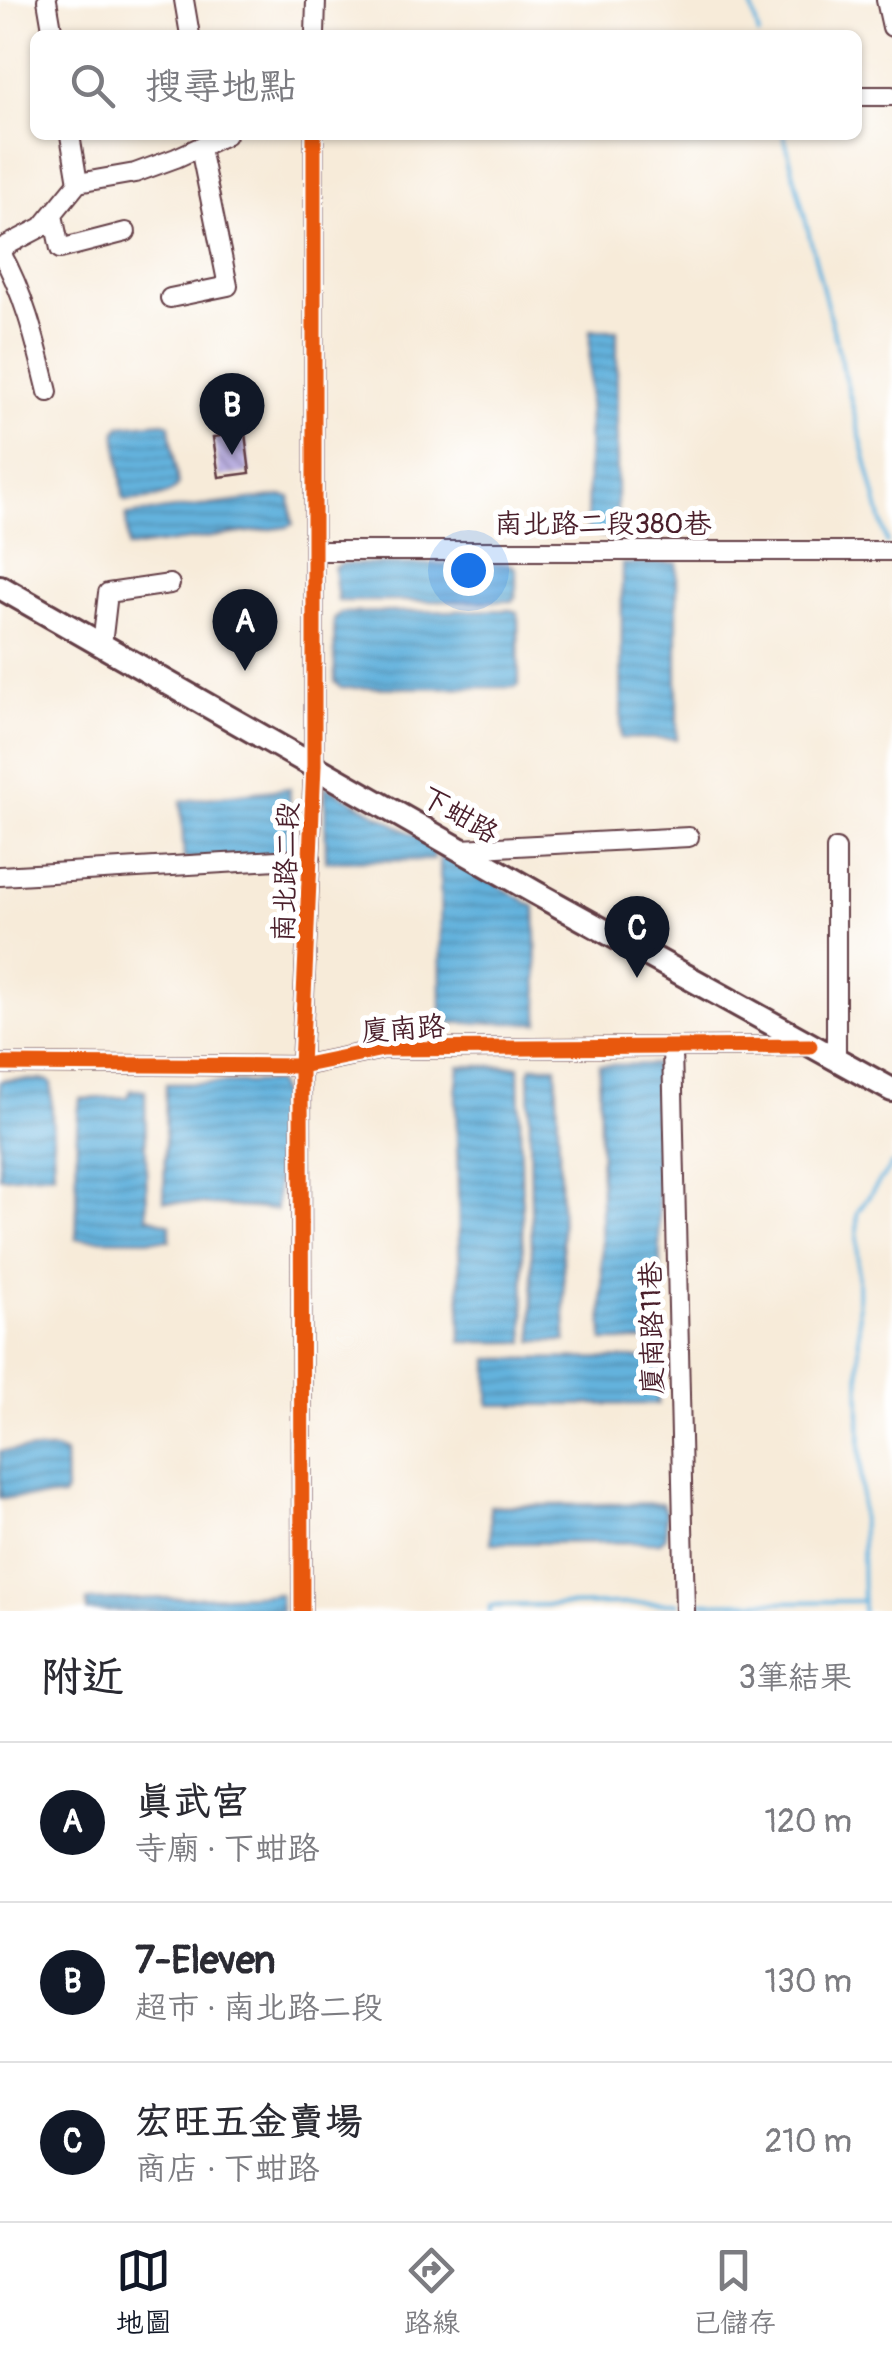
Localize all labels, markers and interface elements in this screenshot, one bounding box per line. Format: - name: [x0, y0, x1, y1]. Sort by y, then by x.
- search box: [30, 30, 862, 140]
- icon: search: [65, 58, 120, 113]
- text: 搜尋地點: [145, 63, 297, 111]
- pin: B: [200, 372, 264, 455]
- street label: 南北路二段380巷: [495, 507, 712, 542]
- your location: [443, 545, 494, 596]
- pin: A: [212, 588, 278, 671]
- street label: 下蚶路: [414, 779, 504, 851]
- street label: 南北路二段: [267, 801, 306, 943]
- pin: C: [604, 896, 670, 978]
- street label: 廈南路: [360, 1009, 446, 1050]
- street label: 廈南路11巷: [634, 1260, 671, 1395]
- text: 附近: [40, 1652, 124, 1704]
- text: 3筆結果: [738, 1658, 852, 1698]
- text: 真武宮: [135, 1778, 249, 1826]
- text: A: [62, 1802, 83, 1842]
- text: 120 m: [764, 1802, 852, 1842]
- text: 寺廟 · 下蚶路: [135, 1829, 319, 1869]
- text: 7-Eleven: [135, 1937, 275, 1985]
- text: B: [63, 1962, 82, 2002]
- text: 130 m: [764, 1962, 852, 2002]
- text: 超市 · 南北路二段: [135, 1988, 383, 2028]
- text: 宏旺五金賣場: [135, 2098, 363, 2146]
- text: C: [63, 2122, 82, 2162]
- text: 210 m: [764, 2122, 852, 2162]
- text: 商店 · 下蚶路: [135, 2149, 319, 2189]
- tab: 地圖: [116, 2243, 172, 2341]
- tab: 路線: [404, 2243, 460, 2341]
- tab: 已儲存: [692, 2243, 776, 2341]

